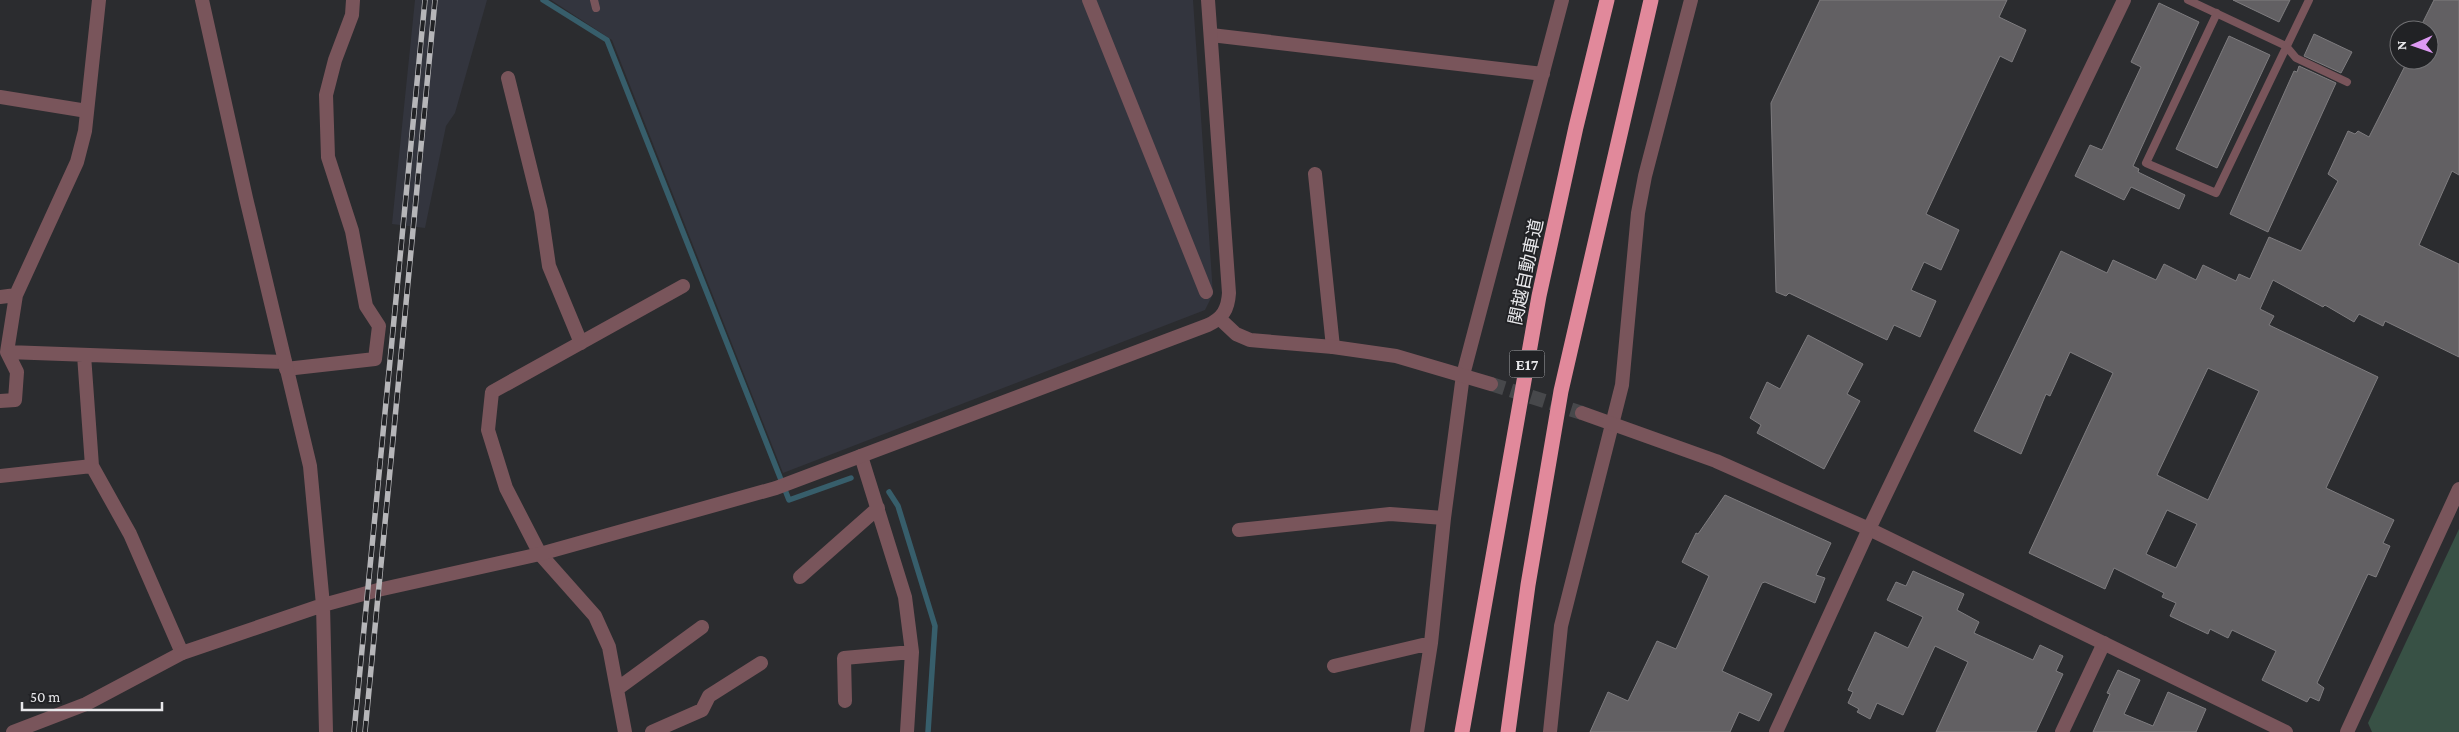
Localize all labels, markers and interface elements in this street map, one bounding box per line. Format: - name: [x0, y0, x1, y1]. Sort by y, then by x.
- north arrow: [2389, 20, 2439, 70]
- text: N: [2393, 40, 2409, 51]
- street label: 関越自動車道: [1505, 217, 1547, 327]
- road number: E17: [1510, 350, 1544, 378]
- scale bar: [22, 680, 162, 712]
- text: 50 m: [30, 689, 60, 705]

